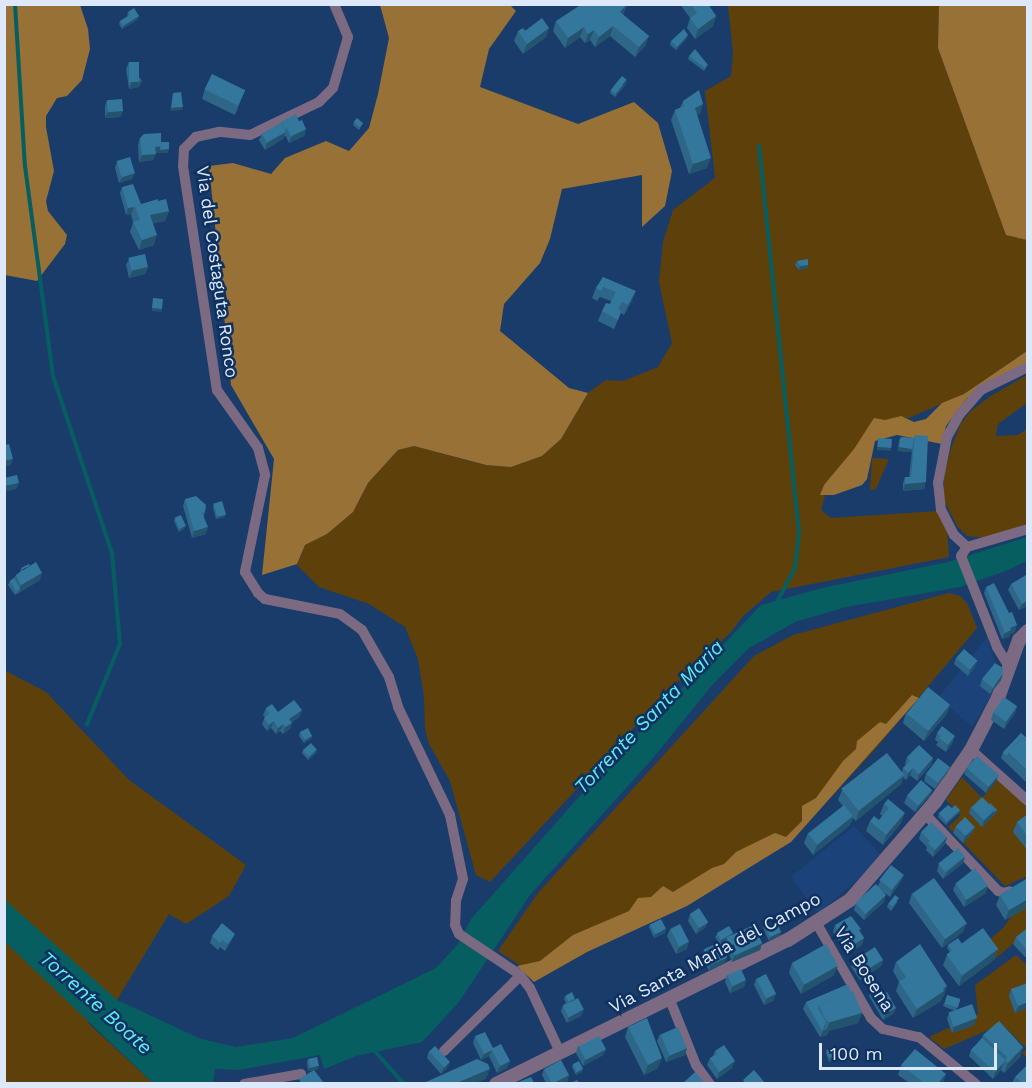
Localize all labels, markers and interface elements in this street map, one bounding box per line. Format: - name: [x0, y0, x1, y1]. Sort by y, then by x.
- street label: Via del Costaguta Ronco: [191, 164, 243, 380]
- water label: Torrente Santa Maria: [569, 635, 729, 799]
- street label: Via Santa Maria del Campo: [605, 888, 825, 1018]
- street label: Via Bosena: [829, 922, 899, 1016]
- water label: Torrente Boate: [35, 946, 157, 1060]
- scale bar: [822, 1031, 1000, 1069]
- text: 100 m: [830, 1043, 883, 1064]

